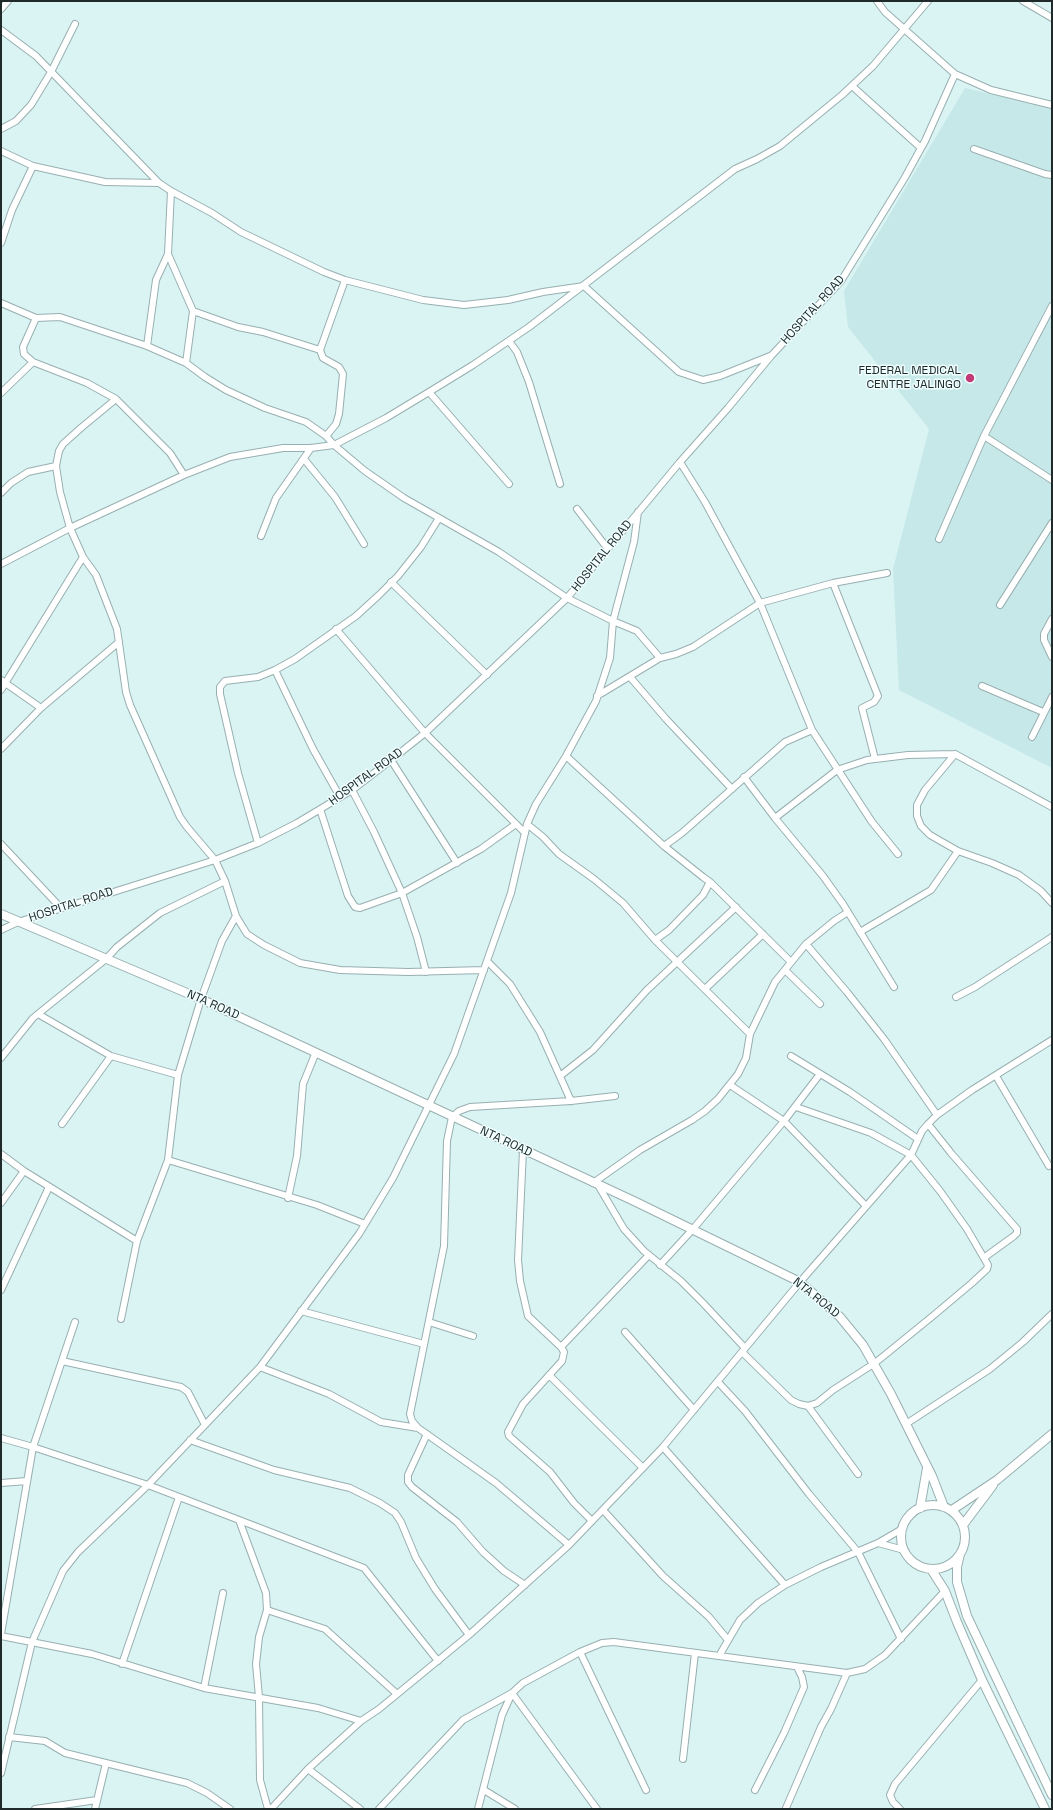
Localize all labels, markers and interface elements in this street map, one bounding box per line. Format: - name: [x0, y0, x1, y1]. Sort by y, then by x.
- street label: HOSPITAL ROAD: [778, 273, 848, 347]
- place label: FEDERAL MEDICAL CENTRE JALINGO: [859, 364, 961, 392]
- marker: FEDERAL MEDICAL CENTRE JALINGO: [964, 372, 976, 384]
- street label: HOSPITAL ROAD: [569, 517, 635, 595]
- street label: HOSPITAL ROAD: [326, 745, 406, 809]
- street label: HOSPITAL ROAD: [27, 885, 115, 925]
- street label: NTA ROAD: [185, 987, 241, 1023]
- street label: NTA ROAD: [478, 1124, 534, 1160]
- street label: NTA ROAD: [790, 1275, 842, 1321]

